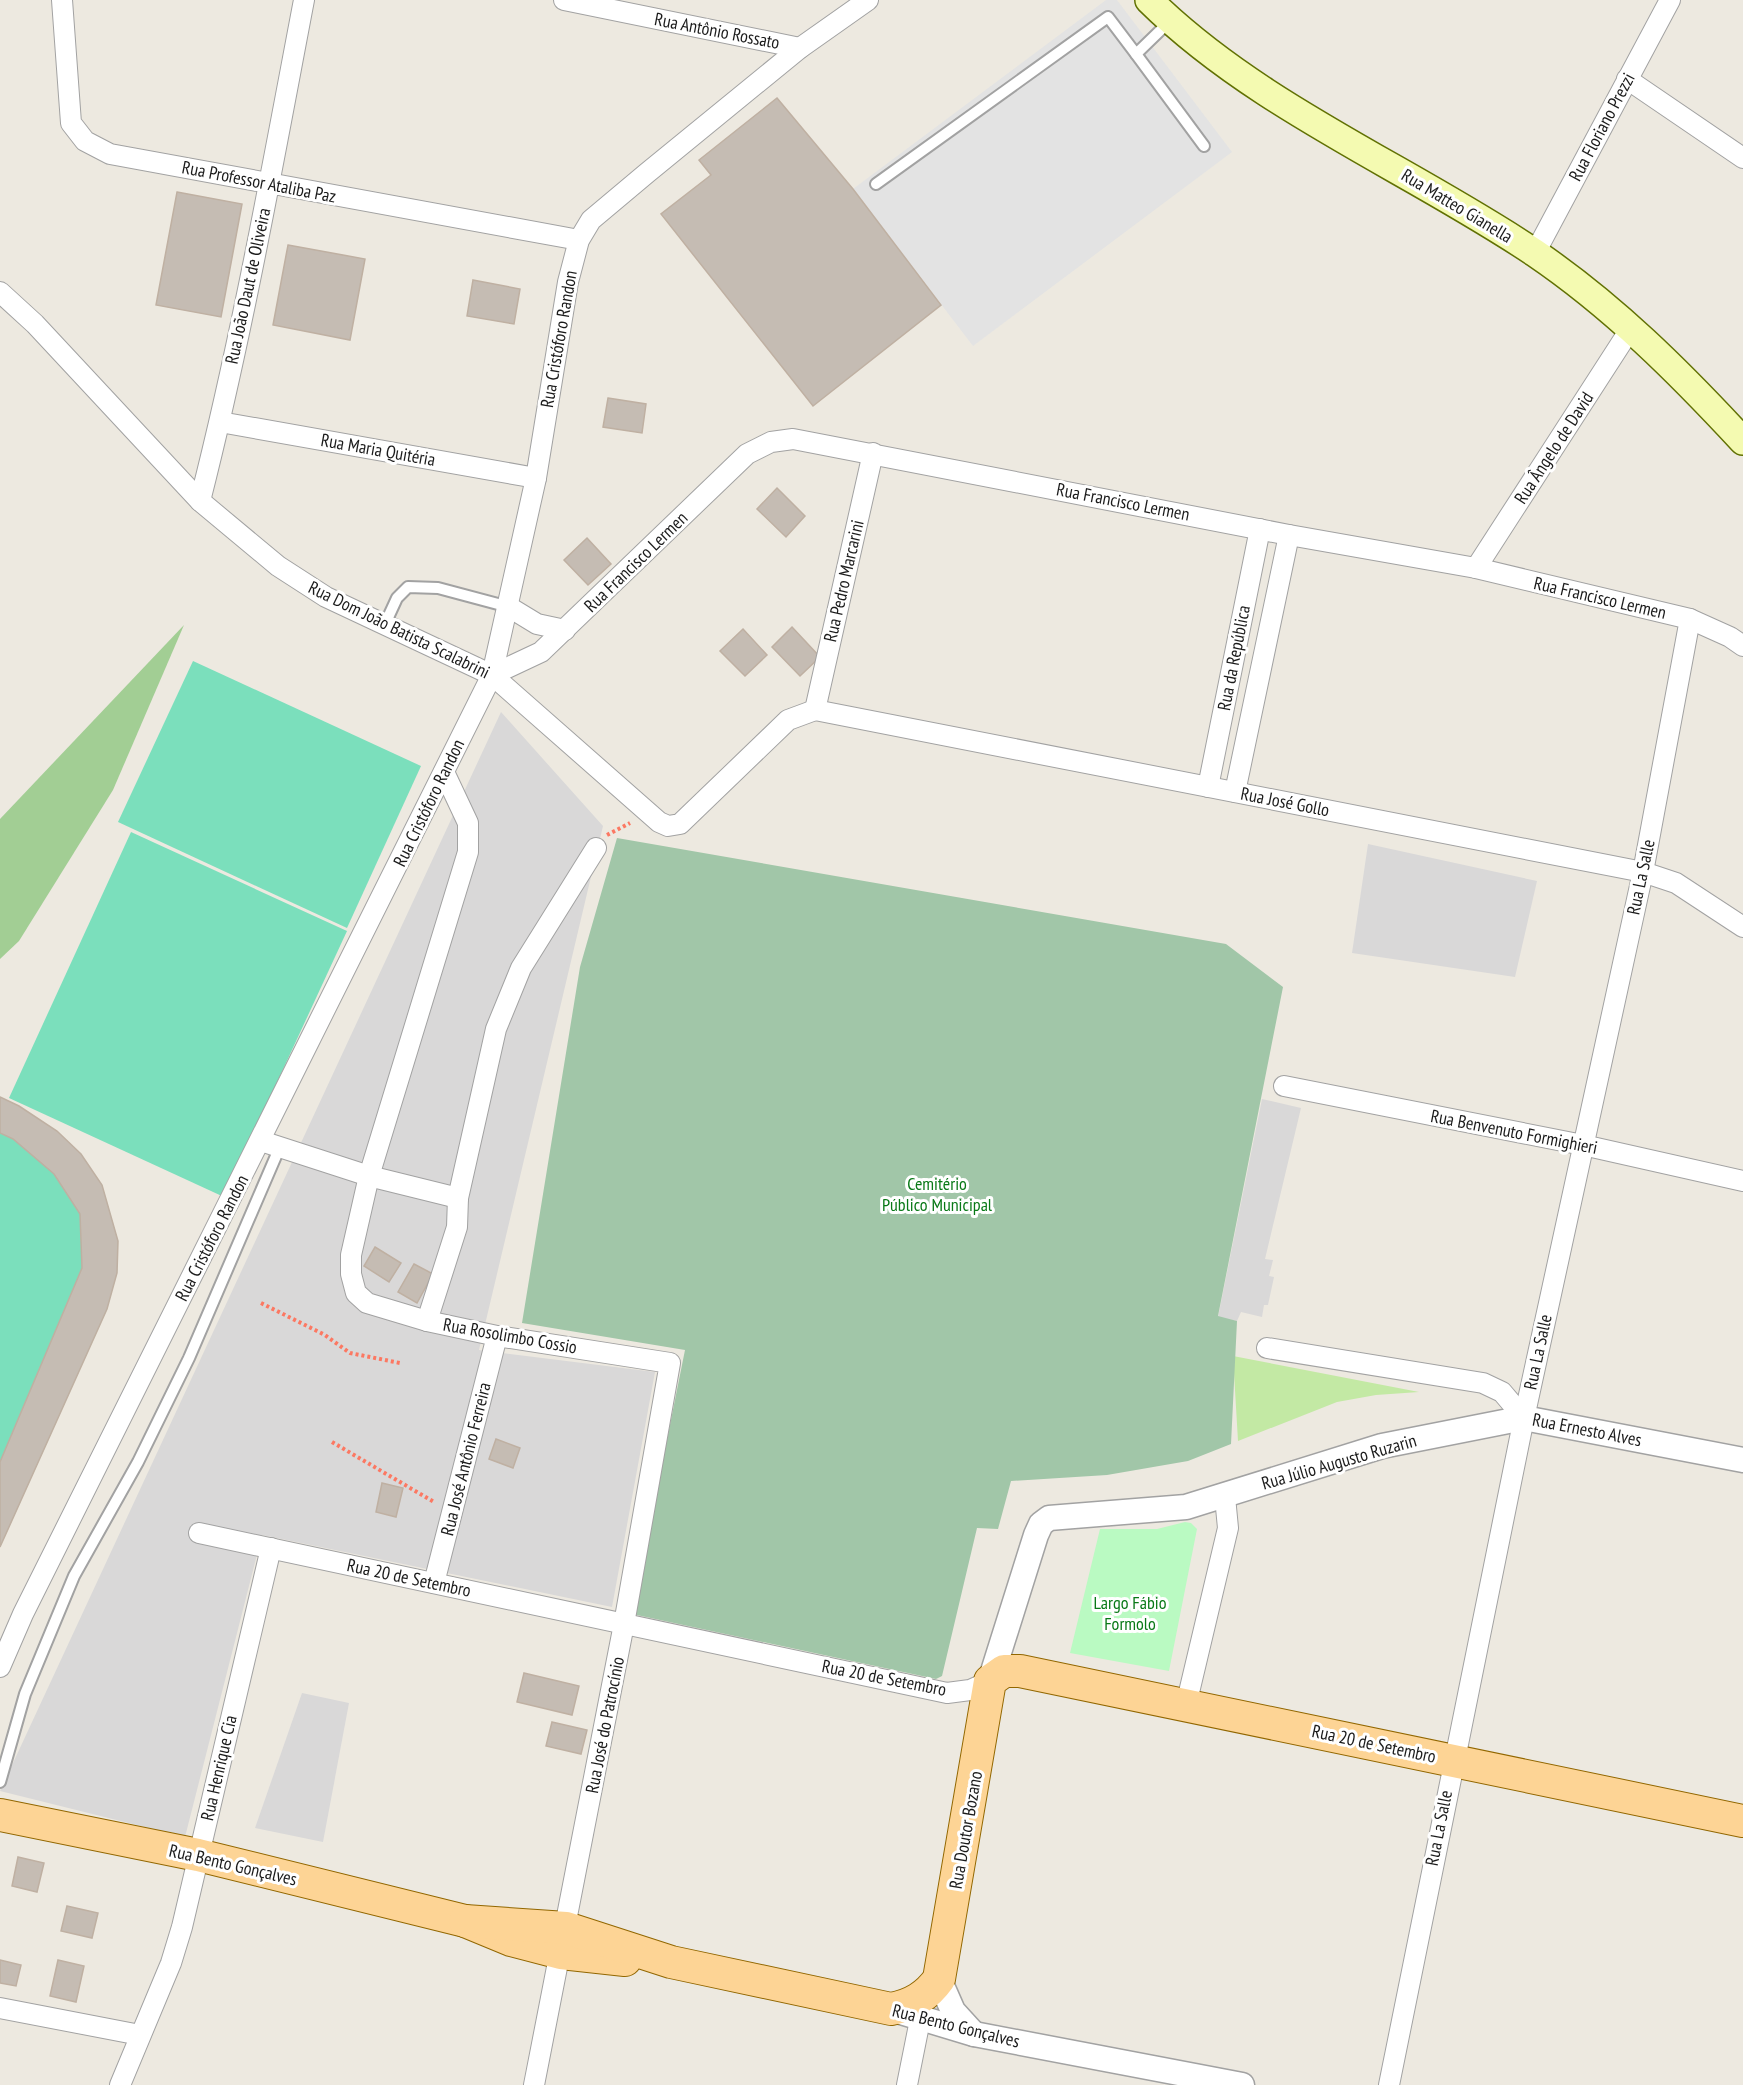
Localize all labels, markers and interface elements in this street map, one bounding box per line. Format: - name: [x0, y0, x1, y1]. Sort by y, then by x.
- street label: Rua Antônio Rossato: [653, 7, 782, 54]
- street label: Rua Floriano Prezzi: [1563, 69, 1640, 185]
- street label: Rua Professor Ataliba Paz: [180, 155, 338, 208]
- street label: Rua Matteo Gianella: [1397, 163, 1517, 248]
- street label: Rua João Daut de Oliveira: [220, 206, 275, 366]
- street label: Rua Cristóforo Randon: [535, 269, 582, 409]
- street label: Rua Ângelo de David: [1509, 387, 1598, 508]
- street label: Rua Maria Quitéria: [319, 428, 437, 471]
- street label: Rua Francisco Lermen: [1055, 477, 1192, 526]
- street label: Rua Francisco Lermen: [579, 506, 692, 617]
- street label: Rua Pedro Marcarini: [818, 518, 869, 644]
- street label: Rua Francisco Lermen: [1532, 571, 1669, 624]
- street label: Rua Dom João Batista Scalabrini: [305, 576, 494, 683]
- street label: Rua da República: [1212, 603, 1255, 713]
- street label: Rua Cristóforo Randon: [388, 735, 469, 870]
- street label: Rua José Gollo: [1239, 782, 1332, 821]
- street label: Rua La Salle: [1621, 837, 1660, 917]
- street label: Rua Benvenuto Formighieri: [1429, 1104, 1599, 1159]
- street label: Rua Cristóforo Randon: [170, 1171, 253, 1305]
- park label: Cemitério Público Municipal: [882, 1172, 993, 1216]
- street label: Rua Rosolimbo Cossio: [441, 1312, 579, 1359]
- street label: Rua La Salle: [1518, 1312, 1557, 1392]
- street label: Rua José Antônio Ferreira: [435, 1380, 496, 1538]
- street label: Rua Ernesto Alves: [1531, 1408, 1644, 1451]
- street label: Rua Júlio Augusto Ruzarin: [1259, 1428, 1419, 1495]
- street label: Rua 20 de Setembro: [345, 1553, 473, 1602]
- park label: Largo Fábio Formolo: [1094, 1591, 1167, 1635]
- street label: Rua José do Patrocínio: [580, 1654, 629, 1795]
- street label: Rua 20 de Setembro: [820, 1654, 948, 1701]
- street label: Rua Henrique Cia: [195, 1713, 242, 1823]
- street label: Rua 20 de Setembro: [1310, 1719, 1438, 1768]
- street label: Rua Doutor Bozano: [944, 1769, 987, 1891]
- street label: Rua La Salle: [1420, 1788, 1457, 1868]
- street label: Rua Bento Gonçalves: [167, 1839, 299, 1890]
- street label: Rua Bento Gonçalves: [890, 1999, 1022, 2052]

